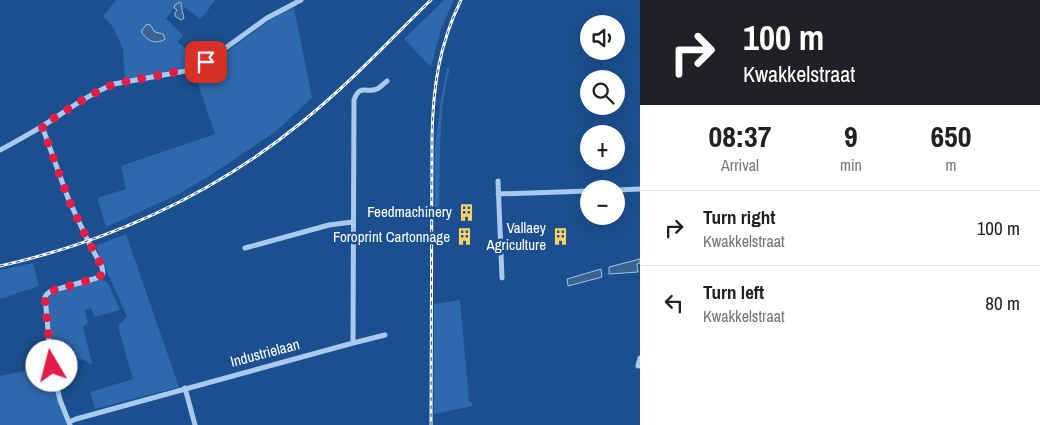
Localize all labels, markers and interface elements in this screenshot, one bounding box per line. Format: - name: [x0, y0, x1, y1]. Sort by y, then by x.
- text: 100 m: [743, 14, 824, 61]
- map controls: [580, 15, 625, 225]
- button: sound: [580, 15, 625, 60]
- icon: right: [660, 20, 725, 85]
- pin: [185, 41, 227, 83]
- icon: arrive: [192, 48, 220, 76]
- text: Kwakkelstraat: [743, 59, 855, 89]
- button: search: [580, 70, 625, 115]
- text: 08:37: [709, 116, 771, 156]
- text: 9: [844, 116, 858, 156]
- text: 650: [930, 116, 971, 156]
- button: +: [580, 125, 625, 170]
- text: Arrival: [721, 154, 759, 176]
- text: min: [840, 154, 862, 176]
- text: m: [945, 154, 956, 176]
- button: −: [580, 180, 625, 225]
- place label: Feedmachinery: [367, 201, 453, 222]
- building icon: Feedmachinery: [456, 202, 476, 222]
- text: Turn right: [703, 204, 775, 230]
- icon: right: [660, 214, 688, 242]
- text: 100 m: [977, 215, 1020, 241]
- place label: Vallaey Agriculture: [486, 217, 547, 255]
- place label: Foroprint Cartonnage: [333, 226, 450, 247]
- building icon: Foroprint Cartonnage: [454, 227, 474, 247]
- building icon: Vallaey Agriculture: [550, 227, 570, 247]
- text: Kwakkelstraat: [703, 230, 785, 252]
- text: Turn left: [703, 279, 764, 305]
- icon: left: [660, 289, 688, 317]
- text: 80 m: [985, 290, 1020, 316]
- text: Kwakkelstraat: [703, 305, 785, 327]
- street label: Industrielaan: [228, 333, 302, 372]
- position arrow: [25, 339, 77, 391]

